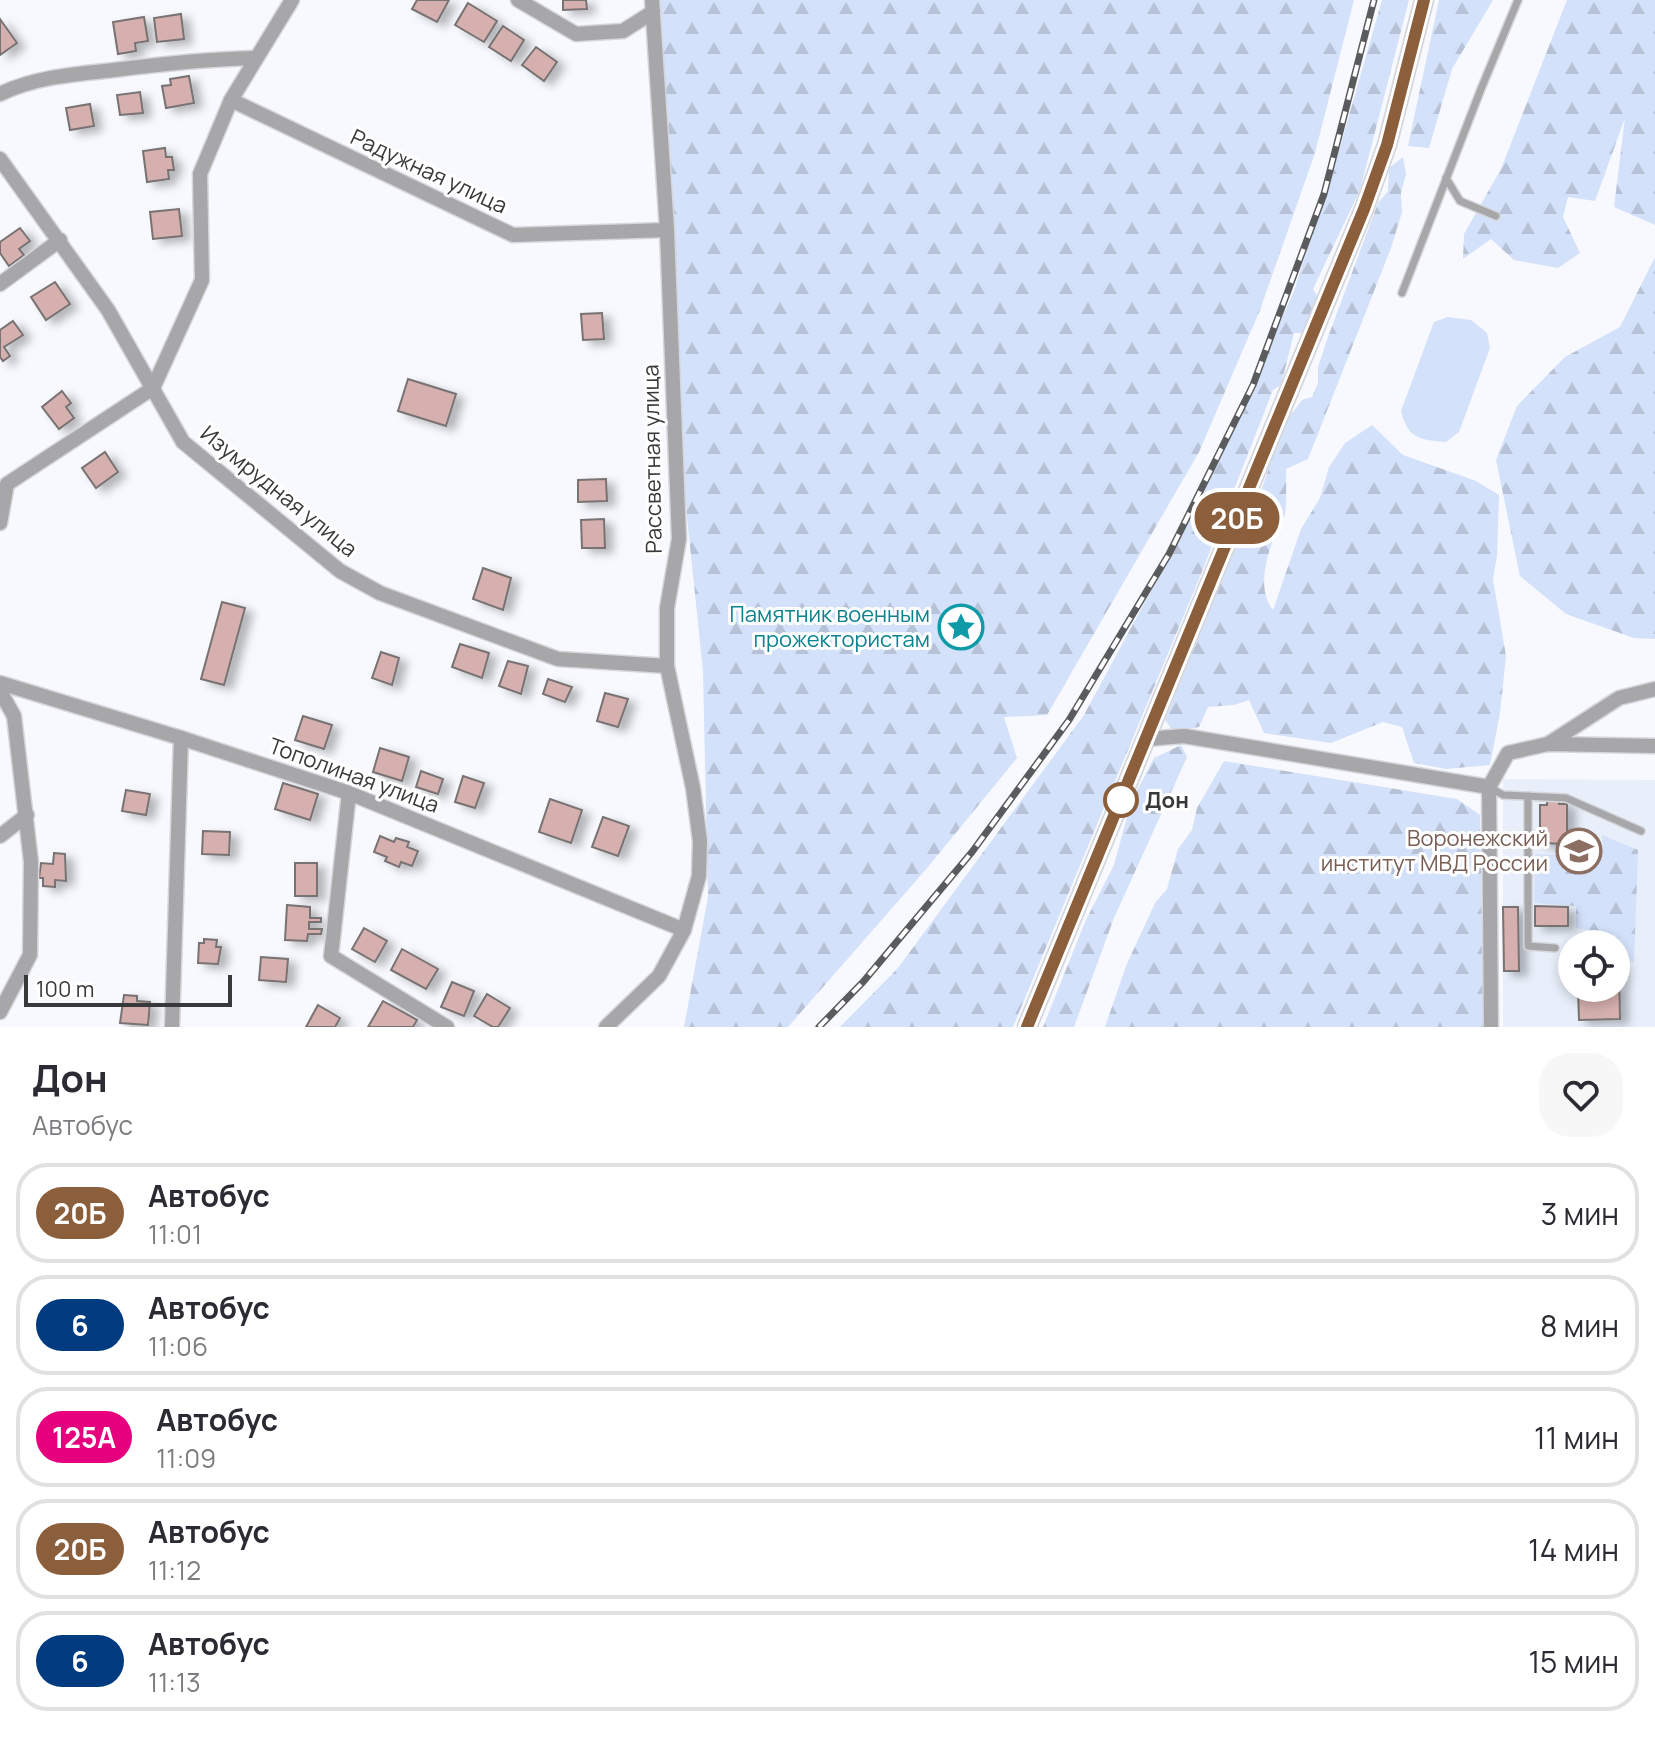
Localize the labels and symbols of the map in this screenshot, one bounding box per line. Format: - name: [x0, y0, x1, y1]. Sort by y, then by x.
- street label: Радужная улица: [346, 122, 512, 220]
- street label: Рассветная улица: [635, 364, 669, 554]
- street label: Изумрудная улица: [194, 418, 364, 564]
- line badge: 20Б: [1191, 492, 1283, 544]
- place label: Памятник военным прожектористам: [730, 599, 930, 654]
- place icon: Памятник военным прожектористам: [937, 603, 985, 651]
- street label: Тополиная улица: [265, 730, 443, 820]
- marker: Дон: [1104, 783, 1138, 817]
- place label: Дон: [1145, 785, 1189, 815]
- place label: Воронежский институт МВД России: [1321, 823, 1548, 878]
- school or university icon: Воронежский институт МВД России: [1555, 827, 1603, 875]
- scale bar: [24, 971, 232, 1007]

